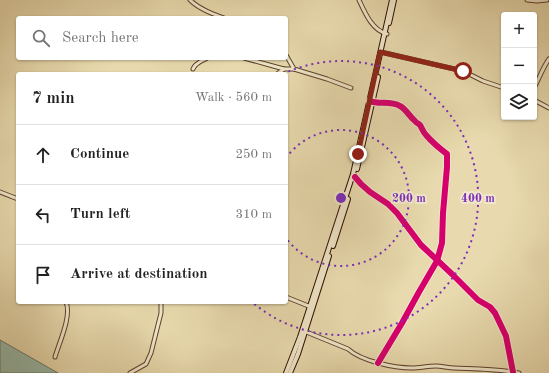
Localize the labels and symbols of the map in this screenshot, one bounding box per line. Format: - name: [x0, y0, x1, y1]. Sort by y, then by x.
- route start: [454, 62, 472, 80]
- route end: [349, 145, 367, 163]
- centre of rings: [334, 191, 348, 205]
- text: 200 m: [392, 193, 426, 205]
- text: 400 m: [461, 193, 495, 205]

